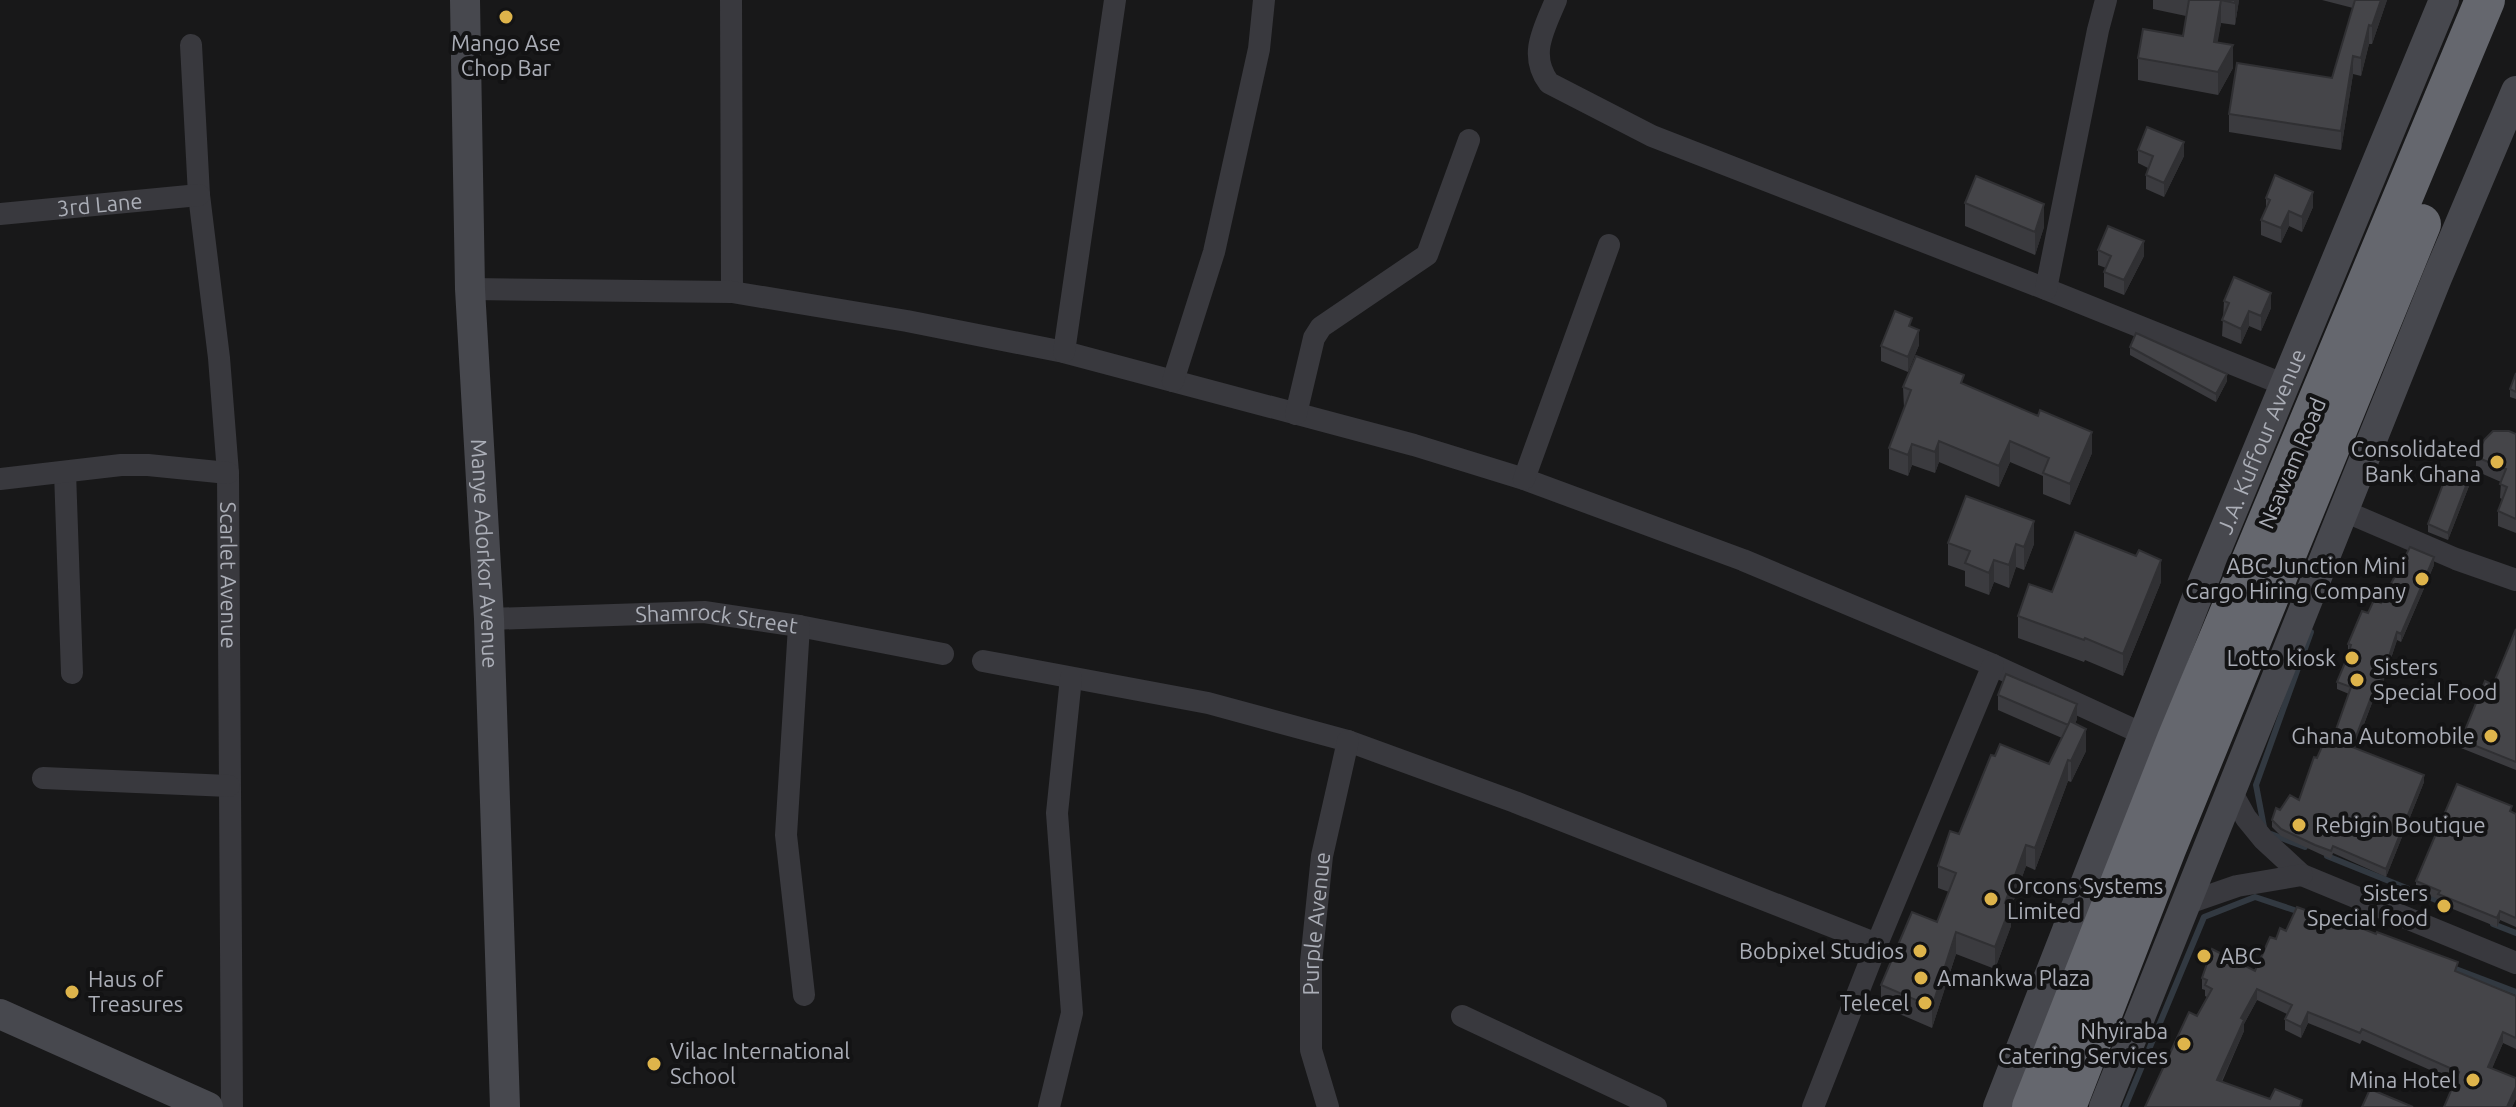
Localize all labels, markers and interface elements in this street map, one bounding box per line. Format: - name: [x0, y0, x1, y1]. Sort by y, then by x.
- marker: Mango Ase Chop Bar: [497, 8, 515, 26]
- place label: Mango Ase Chop Bar: [451, 30, 561, 80]
- street label: 3rd Lane: [56, 187, 143, 221]
- street label: J.A. Kuffour Avenue: [2211, 345, 2310, 537]
- street label: Nsawam Road: [2253, 394, 2330, 532]
- place label: Consolidated Bank Ghana: [2351, 436, 2481, 486]
- street label: Manye Adorkor Avenue: [467, 438, 504, 669]
- marker: Consolidated Bank Ghana: [2488, 453, 2506, 471]
- street label: Scarlet Avenue: [216, 502, 242, 649]
- place label: ABC Junction Mini Cargo Hiring Company: [2185, 553, 2406, 603]
- marker: ABC Junction Mini Cargo Hiring Company: [2413, 570, 2431, 588]
- street label: Shamrock Street: [635, 598, 800, 638]
- place label: Lotto kiosk: [2227, 645, 2336, 670]
- marker: Lotto kiosk: [2343, 649, 2361, 667]
- place label: Sisters Special Food: [2373, 654, 2497, 704]
- marker: Sisters Special Food: [2348, 671, 2366, 689]
- place label: Ghana Automobile: [2291, 723, 2475, 748]
- marker: Ghana Automobile: [2482, 727, 2500, 745]
- place label: Rebigin Boutique: [2315, 812, 2486, 837]
- marker: Rebigin Boutique: [2290, 816, 2308, 834]
- street label: Purple Avenue: [1298, 851, 1334, 996]
- place label: Orcons Systems Limited: [2007, 873, 2163, 923]
- place label: Sisters Special food: [2307, 880, 2428, 930]
- marker: Orcons Systems Limited: [1982, 890, 2000, 908]
- marker: Sisters Special food: [2435, 897, 2453, 915]
- place label: Bobpixel Studios: [1739, 938, 1904, 963]
- marker: Bobpixel Studios: [1911, 942, 1929, 960]
- place label: ABC: [2220, 943, 2262, 968]
- marker: ABC: [2195, 947, 2213, 965]
- place label: Amankwa Plaza: [1937, 965, 2090, 990]
- place label: Haus of Treasures: [88, 966, 183, 1016]
- marker: Amankwa Plaza: [1912, 969, 1930, 987]
- marker: Haus of Treasures: [63, 983, 81, 1001]
- place label: Telecel: [1840, 990, 1909, 1015]
- marker: Telecel: [1916, 994, 1934, 1012]
- place label: Nhyiraba Catering Services: [1998, 1018, 2168, 1068]
- marker: Nhyiraba Catering Services: [2175, 1035, 2193, 1053]
- place label: Vilac International School: [670, 1038, 850, 1088]
- marker: Vilac International School: [645, 1055, 663, 1073]
- place label: Mina Hotel: [2349, 1067, 2457, 1092]
- marker: Mina Hotel: [2464, 1071, 2482, 1089]

